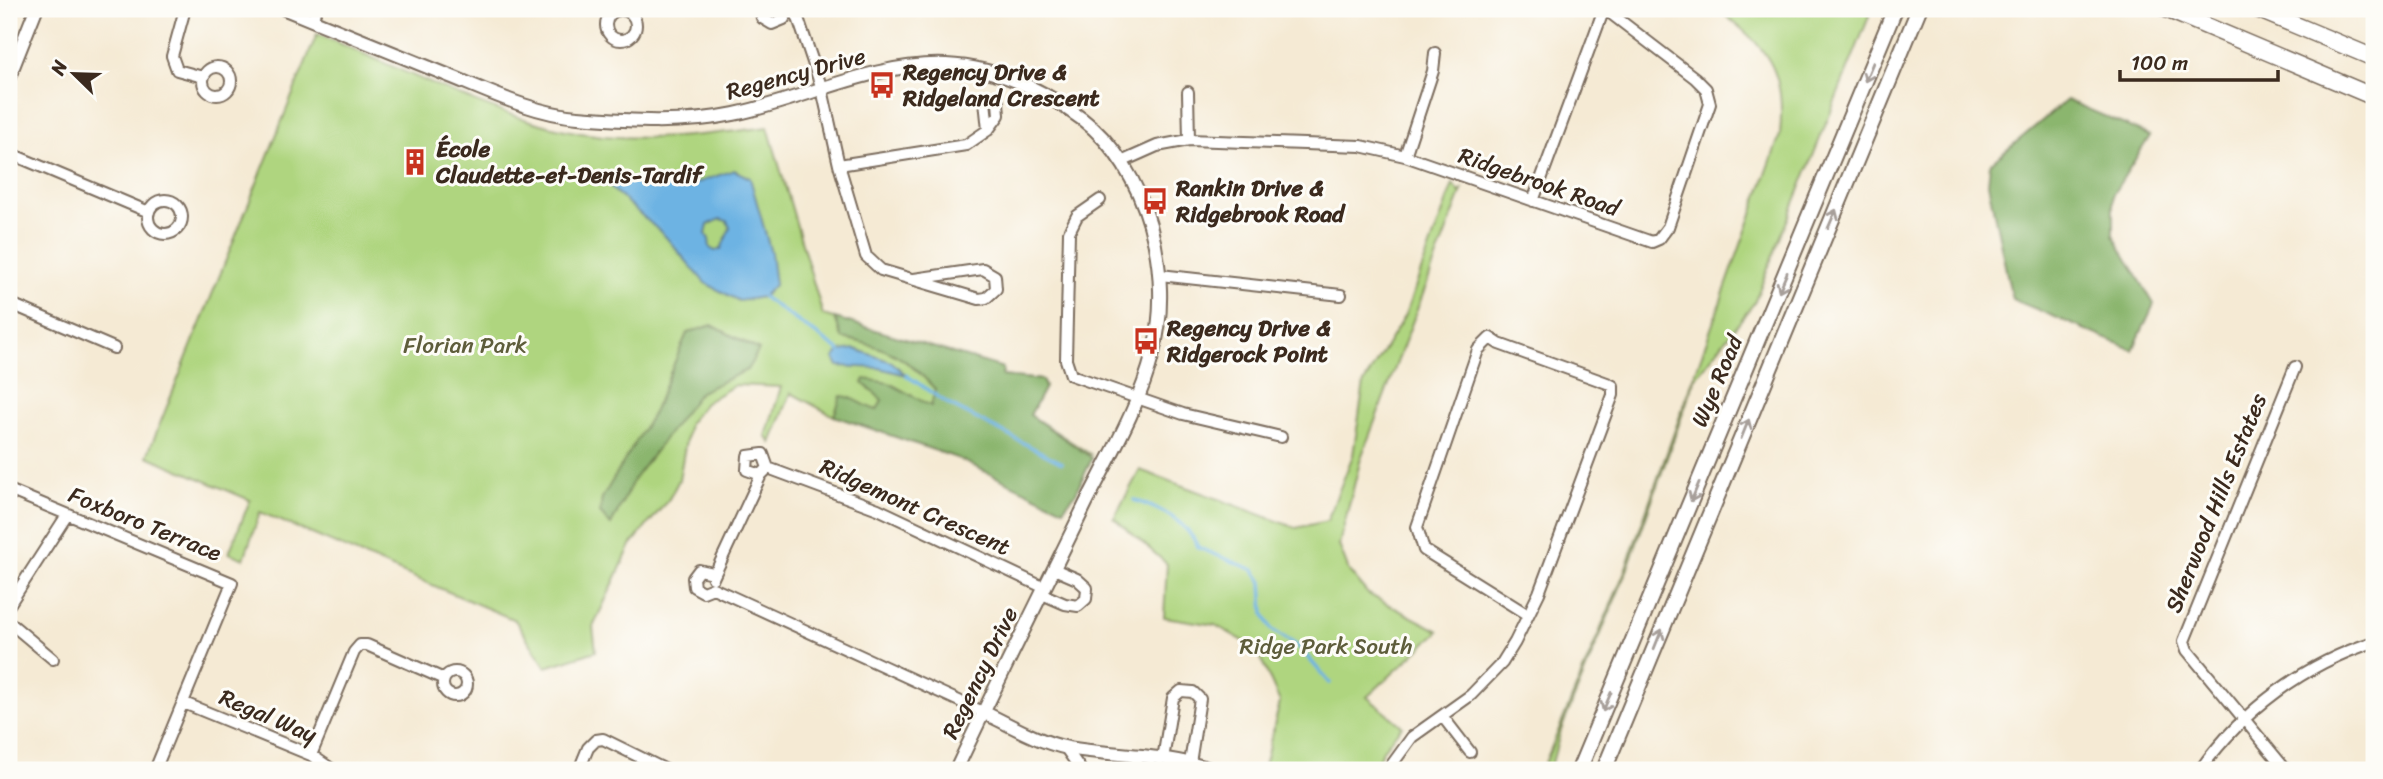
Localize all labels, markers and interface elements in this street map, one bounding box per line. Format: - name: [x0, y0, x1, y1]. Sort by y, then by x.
- street label: Regency Drive: [722, 36, 871, 112]
- north arrow: [38, 38, 108, 108]
- scale bar: [2120, 38, 2278, 82]
- text: 100 m: [2131, 44, 2188, 82]
- place label: Regency Drive & Ridgeland Crescent: [902, 52, 1100, 119]
- text: N: [41, 54, 77, 81]
- one-way arrow: [1862, 60, 1875, 82]
- bus stop icon: Regency Drive & Ridgeland Crescent: [867, 70, 897, 100]
- place label: École Claudette-et-Denis-Tardif: [435, 129, 705, 196]
- street label: Ridgebrook Road: [1453, 135, 1627, 229]
- building icon: École Claudette-et-Denis-Tardif: [400, 147, 430, 177]
- place label: Rankin Drive & Ridgebrook Road: [1175, 168, 1346, 235]
- bus stop icon: Rankin Drive & Ridgebrook Road: [1140, 186, 1170, 216]
- one-way arrow: [1826, 208, 1839, 230]
- one-way arrow: [1776, 271, 1789, 293]
- place label: Regency Drive & Ridgerock Point: [1166, 308, 1331, 375]
- park label: Florian Park: [403, 325, 527, 366]
- bus stop icon: Regency Drive & Ridgerock Point: [1131, 326, 1161, 356]
- street label: Wye Road: [1679, 327, 1756, 434]
- street label: Sherwood Hills Estates: [2153, 387, 2279, 619]
- one-way arrow: [1739, 419, 1752, 440]
- street label: Ridgemont Crescent: [813, 447, 1017, 567]
- street label: Foxboro Terrace: [62, 475, 228, 573]
- one-way arrow: [1688, 481, 1701, 502]
- street label: Regency Drive: [930, 600, 1030, 746]
- park label: Ridge Park South: [1240, 626, 1412, 667]
- one-way arrow: [1652, 629, 1665, 651]
- street label: Regal Way: [213, 677, 324, 755]
- one-way arrow: [1600, 691, 1613, 712]

